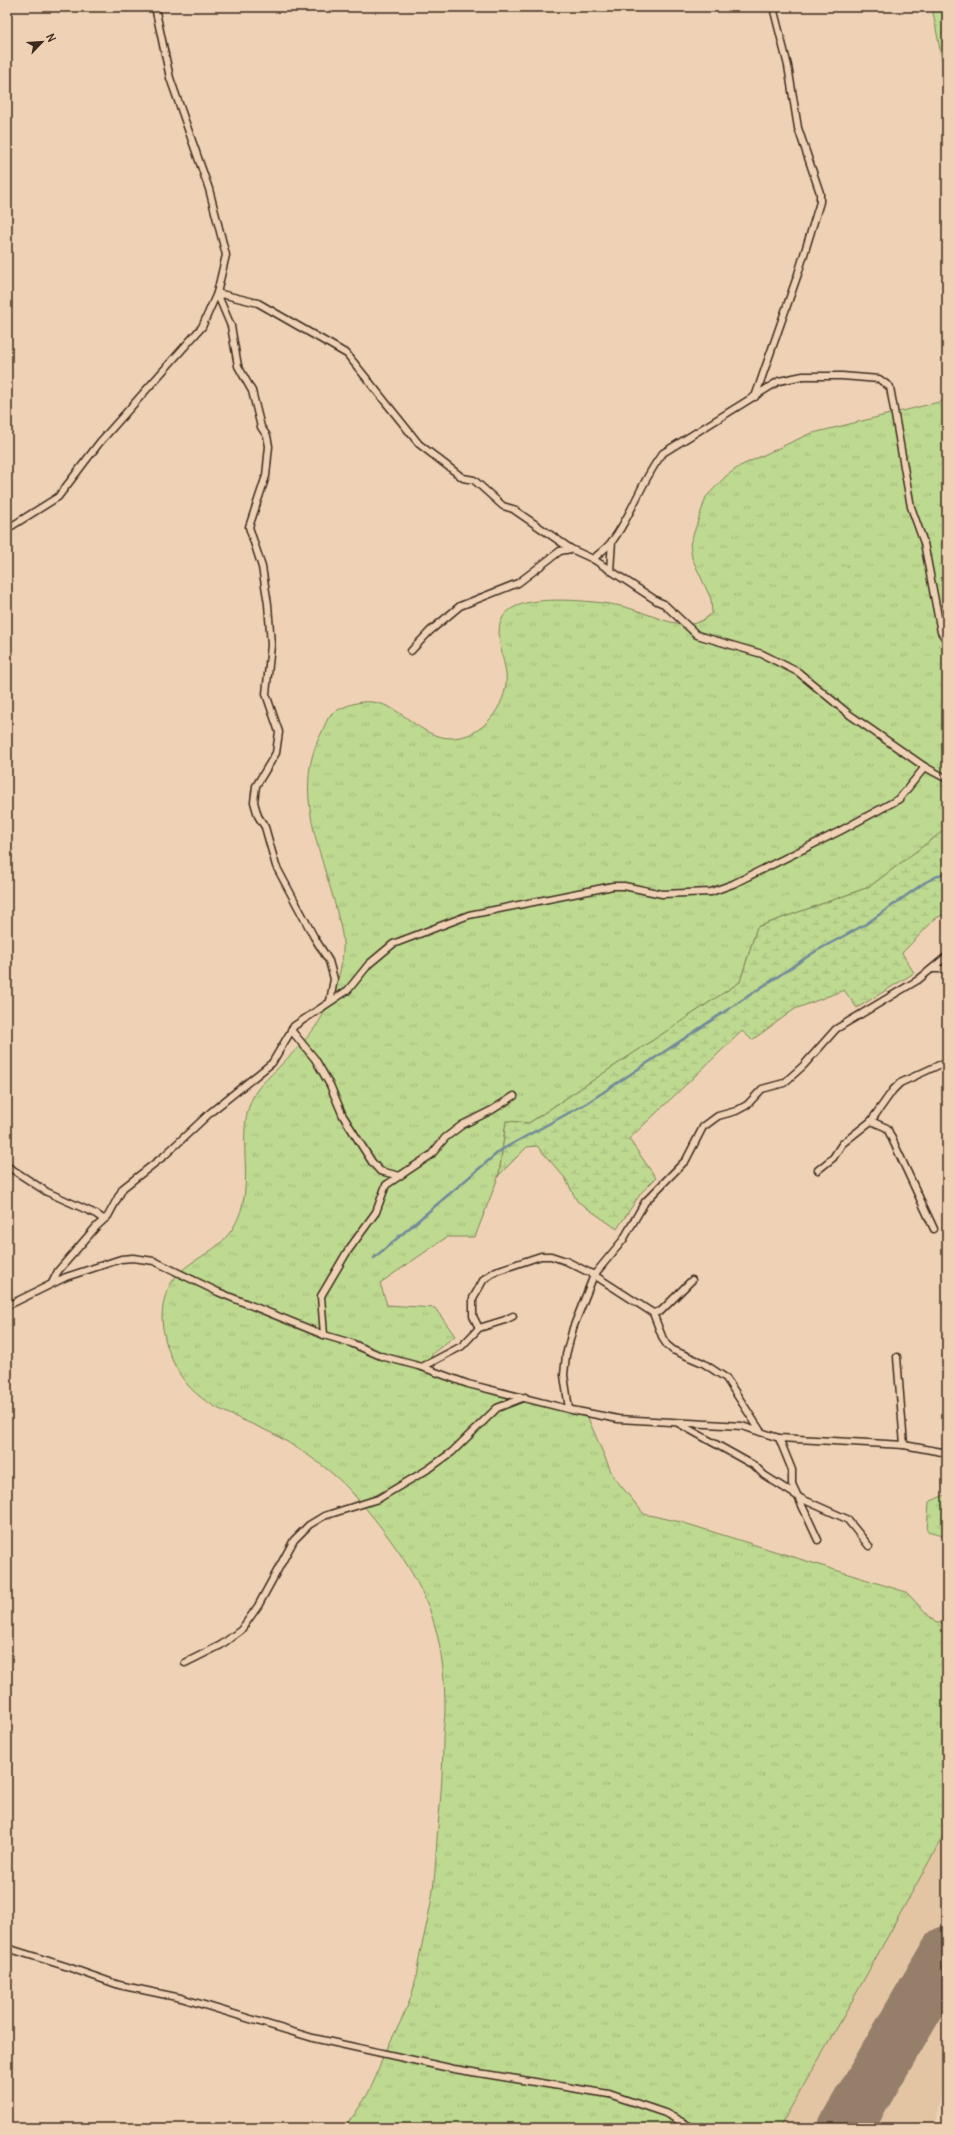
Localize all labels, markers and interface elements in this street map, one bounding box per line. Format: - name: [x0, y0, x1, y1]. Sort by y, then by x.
- north arrow: [22, 22, 62, 62]
- text: N: [43, 31, 59, 44]

